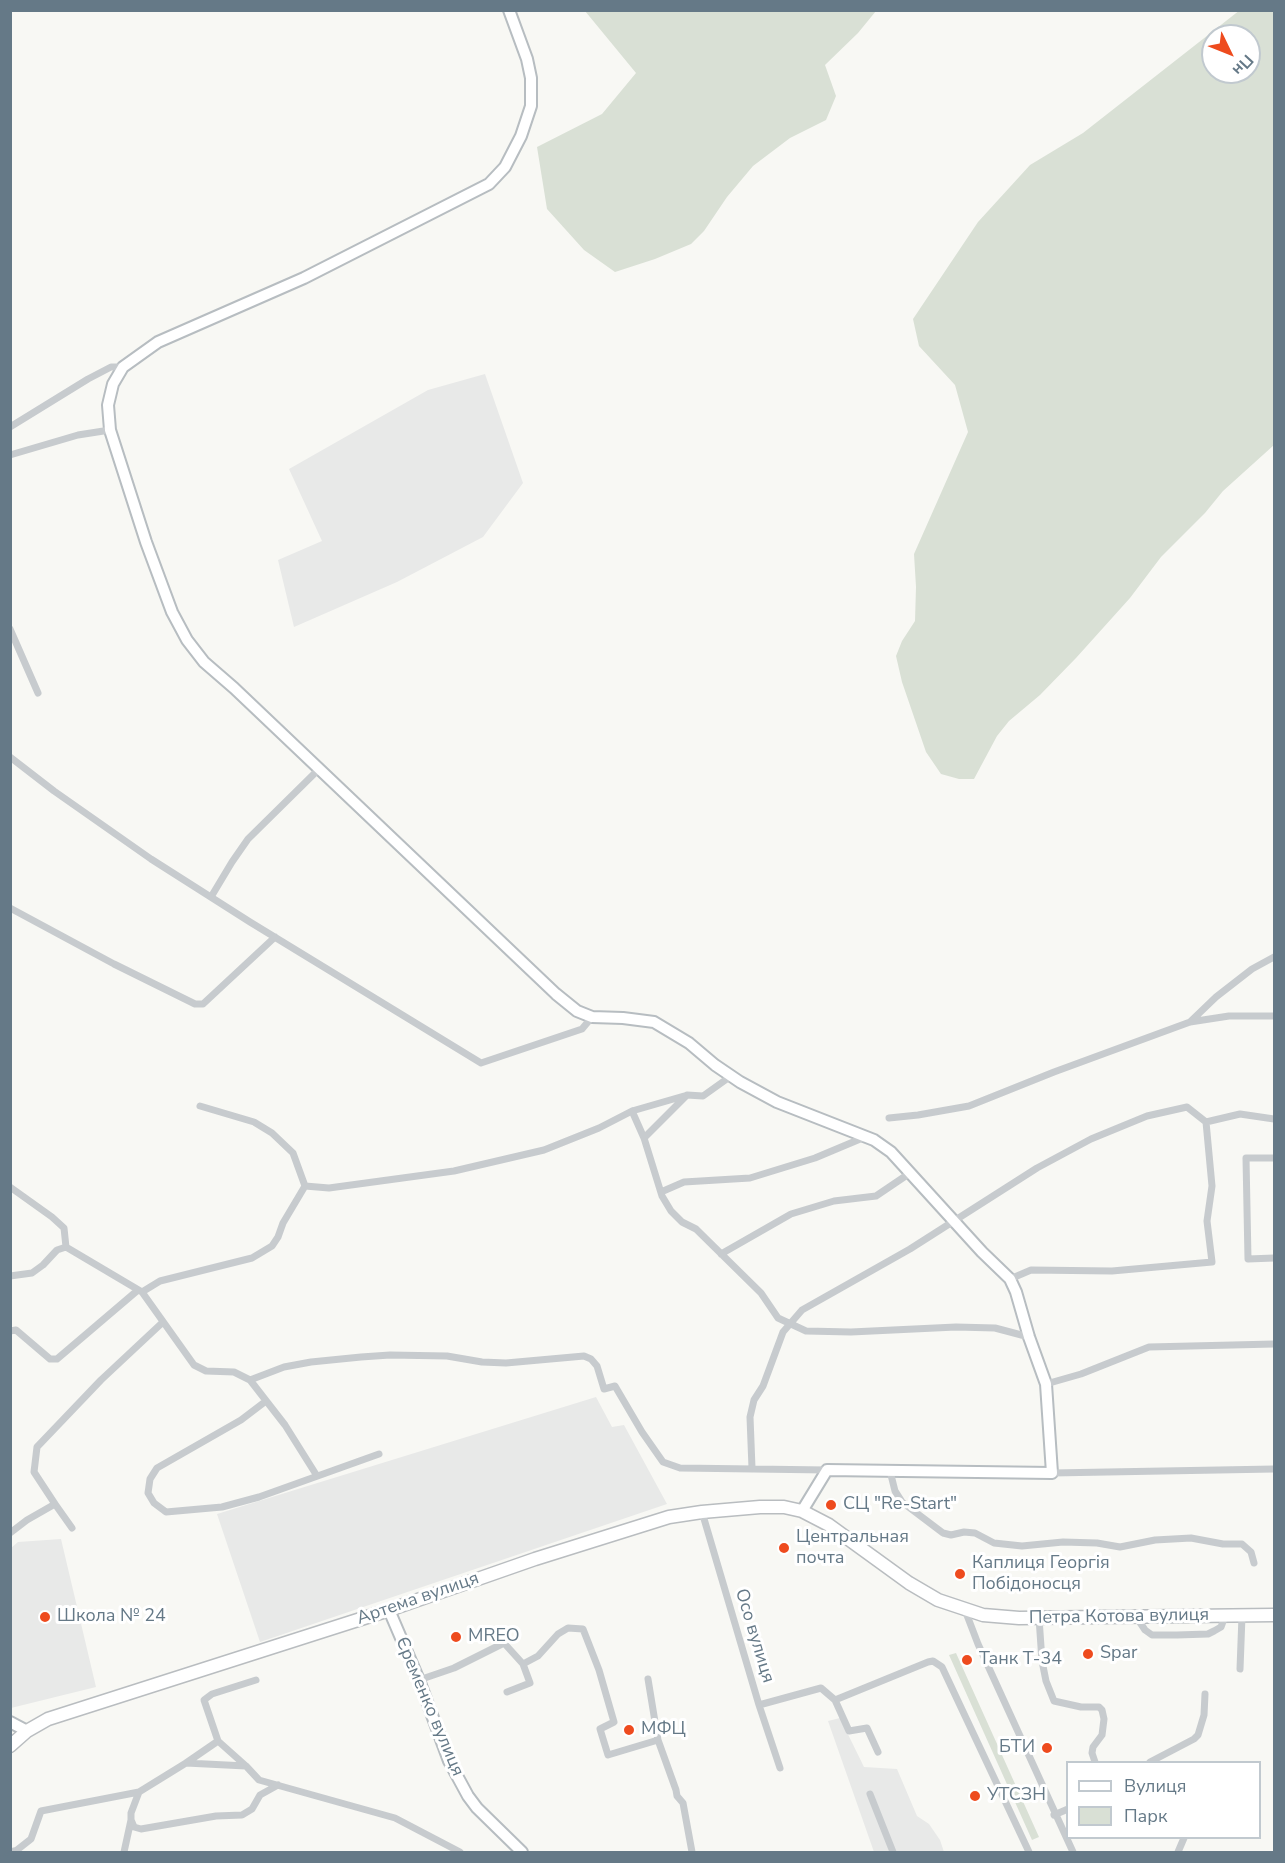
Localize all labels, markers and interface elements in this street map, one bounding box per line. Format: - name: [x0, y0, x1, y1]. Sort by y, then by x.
- north arrow: [1201, 24, 1261, 84]
- text: Пн: [1227, 49, 1258, 80]
- place label: СЦ "Re-Start": [843, 1494, 957, 1516]
- marker: СЦ "Re-Start": [824, 1498, 838, 1512]
- place label: Центральная почта: [796, 1527, 909, 1570]
- marker: Центральная почта: [777, 1541, 791, 1555]
- place label: Каплиця Георгія Побідоносця: [972, 1553, 1110, 1596]
- marker: Каплиця Георгія Побідоносця: [953, 1567, 967, 1581]
- street label: Артема вулиця: [354, 1568, 482, 1630]
- street label: Осо вулиця: [729, 1586, 779, 1686]
- street label: Петра Котова вулиця: [1029, 1605, 1209, 1629]
- place label: Школа № 24: [57, 1606, 166, 1628]
- marker: Школа № 24: [38, 1610, 52, 1624]
- place label: MREO: [468, 1626, 520, 1648]
- marker: MREO: [449, 1630, 463, 1644]
- street label: Єременко вулиця: [390, 1634, 468, 1780]
- place label: Spar: [1100, 1643, 1138, 1665]
- marker: Spar: [1081, 1647, 1095, 1661]
- place label: Танк Т-34: [979, 1649, 1062, 1671]
- marker: Танк Т-34: [960, 1653, 974, 1667]
- place label: МФЦ: [641, 1719, 686, 1741]
- marker: МФЦ: [622, 1723, 636, 1737]
- place label: БТИ: [999, 1737, 1035, 1759]
- marker: БТИ: [1040, 1741, 1054, 1755]
- legend: [1066, 1761, 1261, 1839]
- text: Вулиця: [1124, 1774, 1186, 1798]
- place label: УТСЗН: [987, 1785, 1046, 1807]
- marker: УТСЗН: [968, 1789, 982, 1803]
- text: Парк: [1124, 1804, 1167, 1828]

